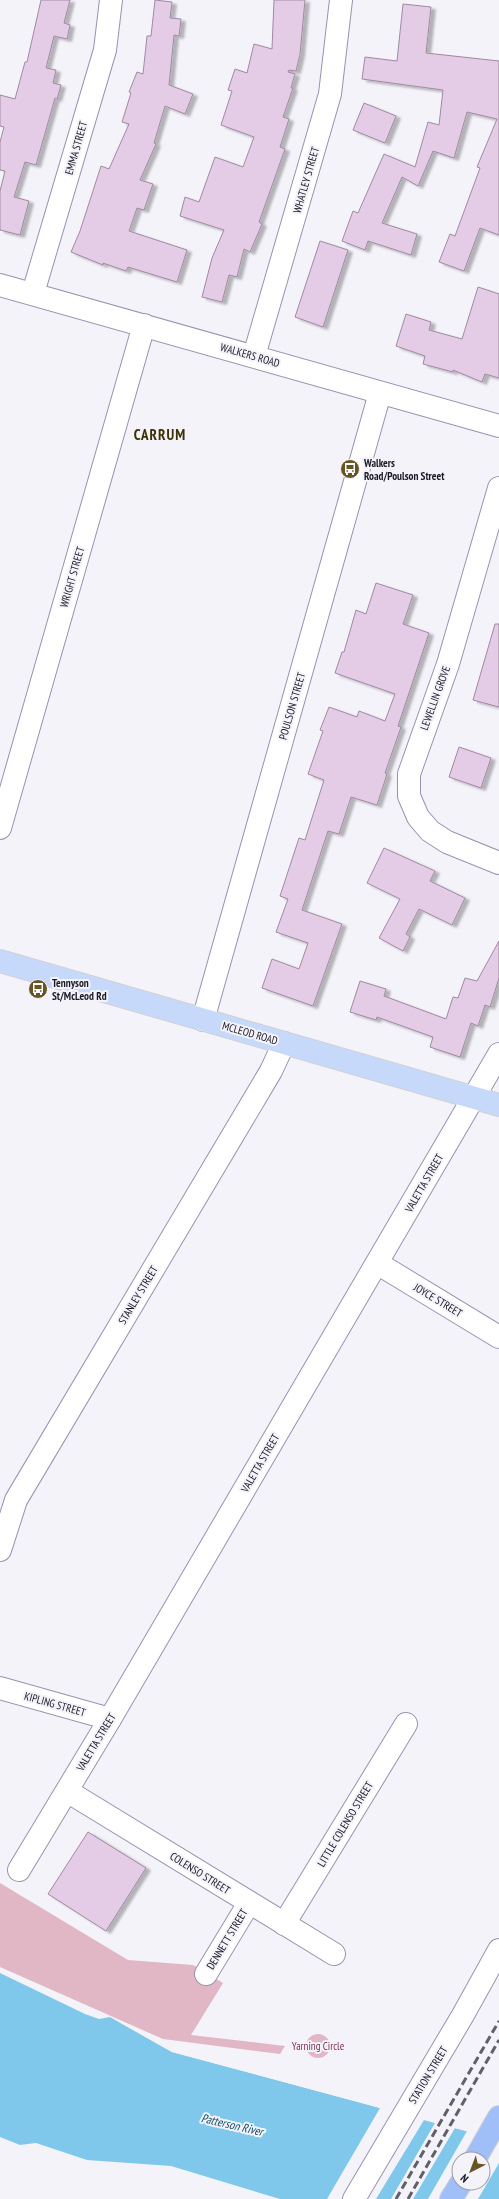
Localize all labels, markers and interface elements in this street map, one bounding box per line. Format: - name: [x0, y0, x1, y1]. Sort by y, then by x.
- street label: EMMA STREET: [62, 119, 90, 176]
- street label: WHATLEY STREET: [290, 145, 322, 215]
- street label: WALKERS ROAD: [219, 340, 282, 370]
- district label: CARRUM: [134, 425, 186, 444]
- place label: Walkers Road/Poulson Street: [363, 456, 445, 483]
- bus stop icon: Walkers Road/Poulson Street: [339, 458, 361, 480]
- street label: WRIGHT STREET: [57, 545, 87, 609]
- street label: LEWELLIN GROVE: [417, 664, 453, 732]
- street label: POULSON STREET: [276, 671, 308, 741]
- place label: Tennyson St/McLeod Rd: [52, 976, 107, 1003]
- bus stop icon: Tennyson St/McLeod Rd: [27, 978, 49, 1000]
- street label: MCLEOD ROAD: [221, 1018, 280, 1048]
- street label: VALETTA STREET: [401, 1151, 446, 1216]
- street label: STANLEY STREET: [115, 1263, 161, 1327]
- street label: JOYCE STREET: [410, 1280, 465, 1320]
- street label: VALETTA STREET: [237, 1431, 282, 1496]
- street label: KIPLING STREET: [23, 1689, 87, 1719]
- street label: VALETTA STREET: [73, 1710, 119, 1774]
- street label: LITTLE COLENSO STREET: [314, 1779, 376, 1869]
- street label: COLENSO STREET: [167, 1849, 233, 1897]
- street label: DENNETT STREET: [203, 1906, 251, 1972]
- park label: Yarning Circle: [292, 2039, 345, 2053]
- street label: STATION STREET: [405, 2044, 451, 2106]
- water label: Patterson River: [200, 2110, 266, 2139]
- north arrow: [451, 2151, 491, 2191]
- text: N: [457, 2171, 471, 2186]

